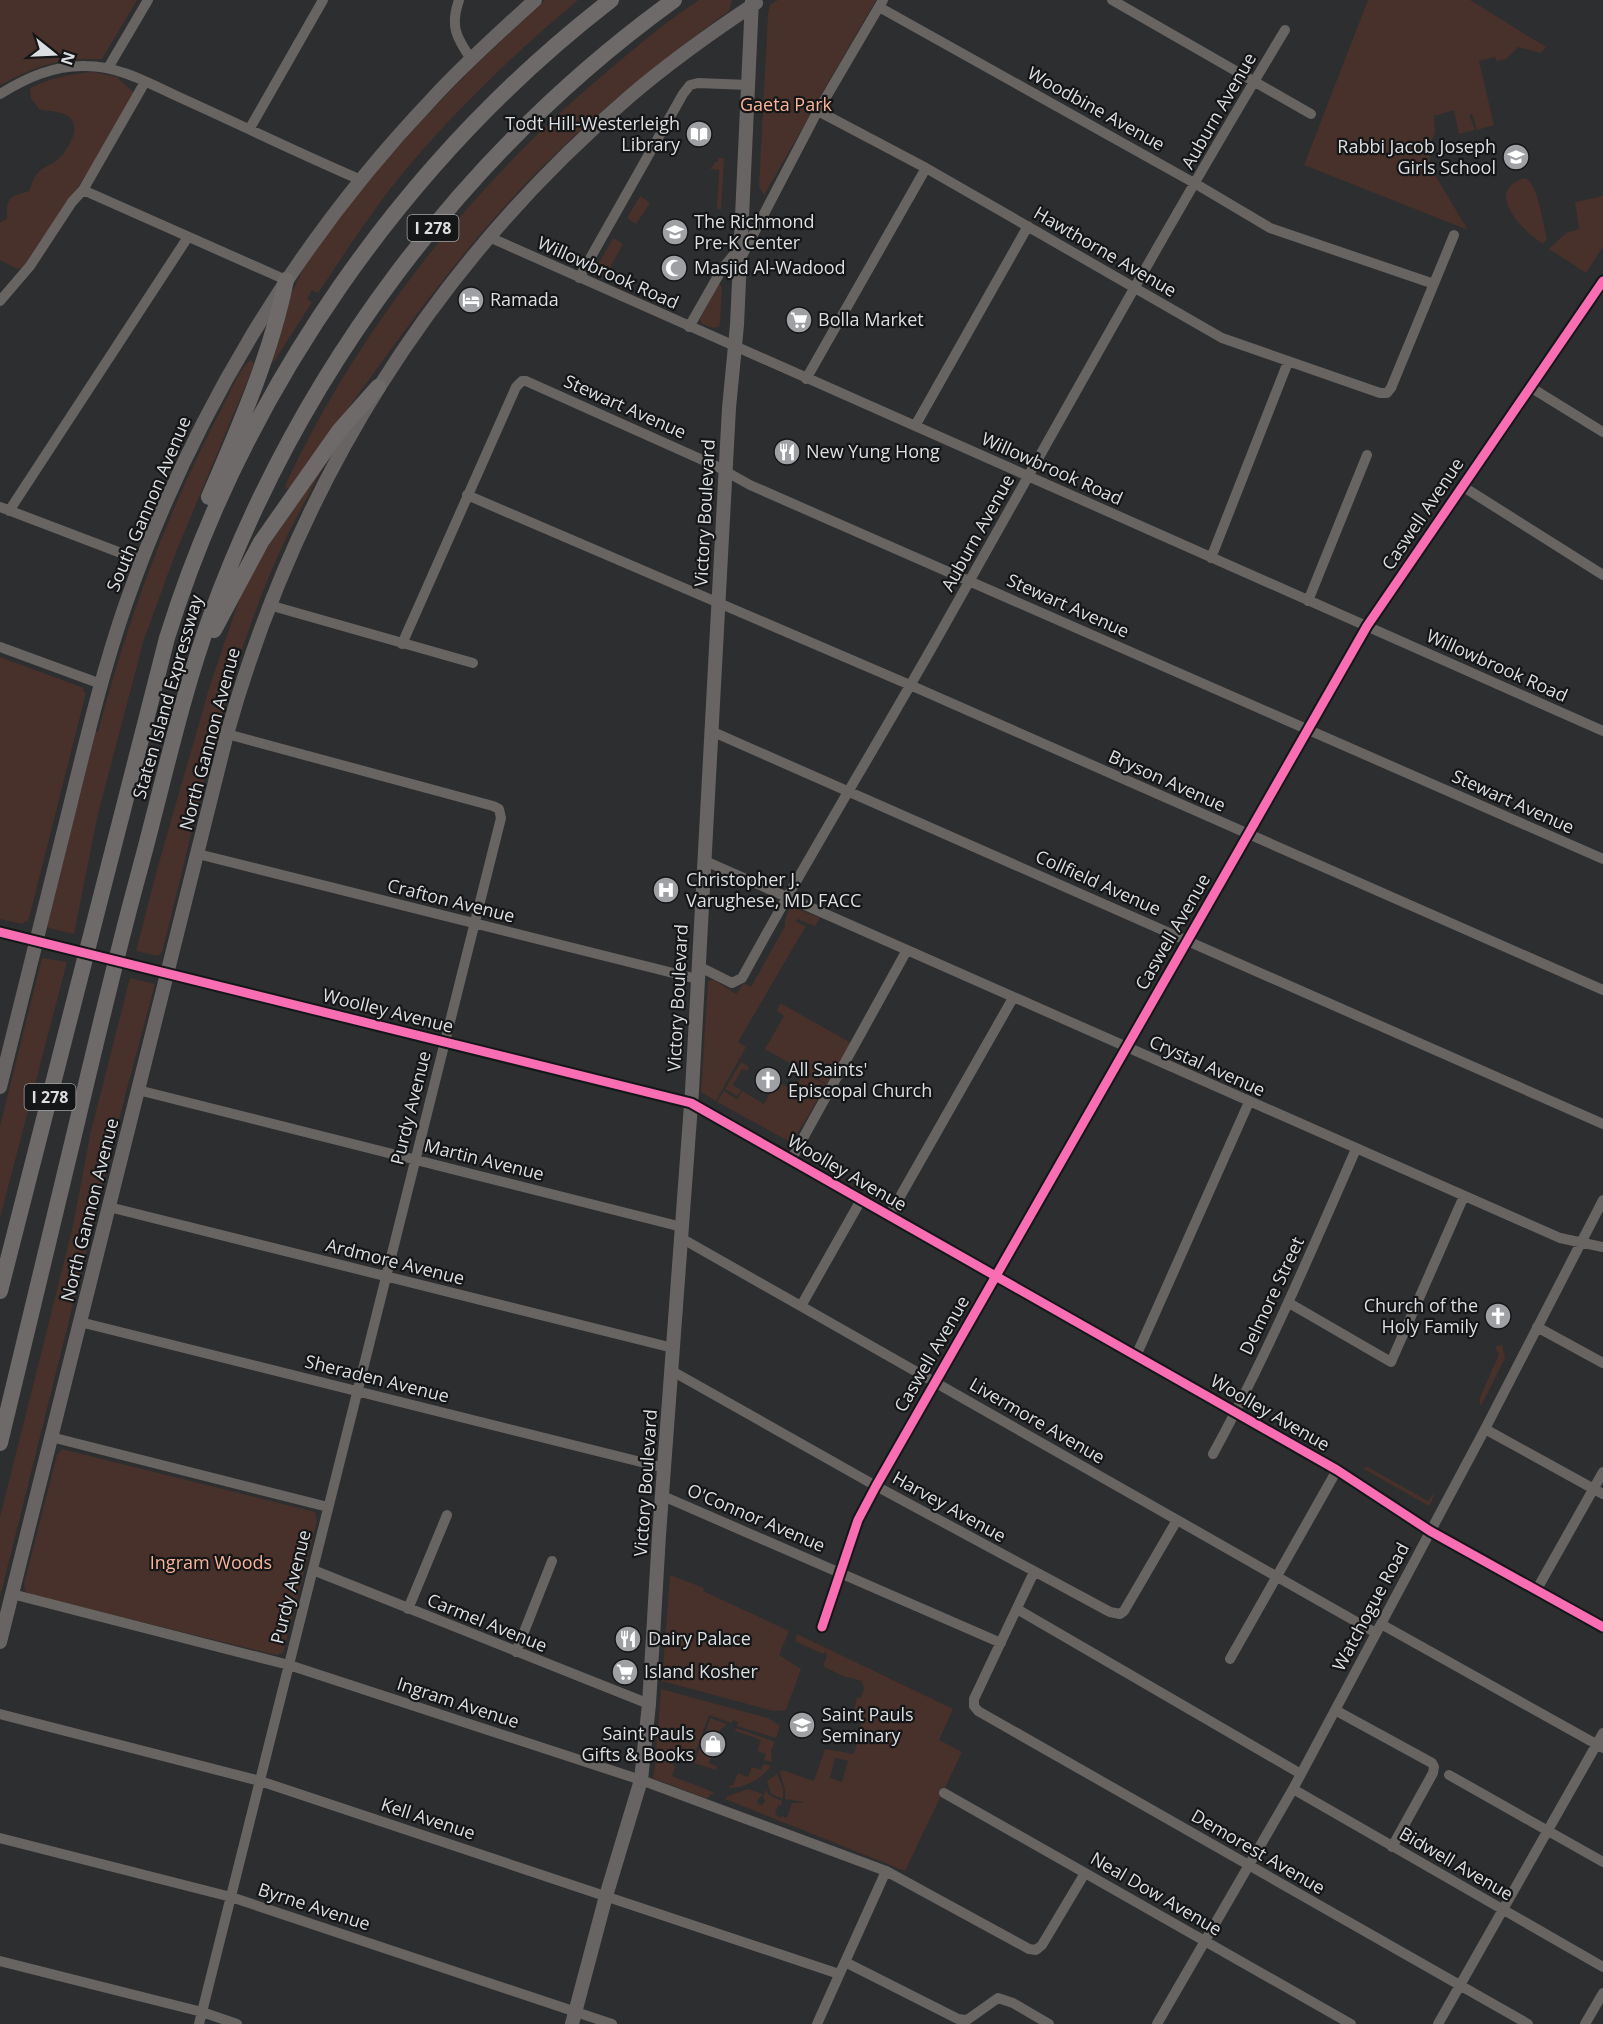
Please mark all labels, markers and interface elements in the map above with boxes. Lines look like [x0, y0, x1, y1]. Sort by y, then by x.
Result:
north arrow [24, 24, 84, 84]
street label: Auburn Avenue [1175, 48, 1261, 173]
text: N [56, 49, 81, 68]
street label: Woodbine Avenue [1024, 60, 1169, 156]
park label: Gaeta Park [740, 92, 833, 116]
place label: Todt Hill-Westerleigh Library [505, 111, 681, 156]
library icon: Todt Hill-Westerleigh Library [684, 119, 714, 149]
place label: Rabbi Jacob Joseph Girls School [1337, 134, 1496, 179]
school or university icon: Rabbi Jacob Joseph Girls School [1501, 142, 1531, 172]
street label: Hawthorne Avenue [1030, 200, 1181, 302]
place label: The Richmond Pre-K Center [694, 209, 815, 254]
road number: I 278 [408, 215, 458, 241]
school or university icon: The Richmond Pre-K Center [660, 217, 690, 247]
street label: Willowbrook Road [534, 230, 683, 314]
mosque icon: Masjid Al-Wadood [659, 253, 689, 283]
place label: Masjid Al-Wadood [694, 255, 846, 279]
hotel icon: Ramada [456, 285, 486, 315]
place label: Ramada [490, 287, 559, 311]
supermarket icon: Bolla Market [784, 305, 814, 335]
place label: Bolla Market [818, 307, 924, 331]
street label: Stewart Avenue [560, 368, 690, 444]
street label: South Gannon Avenue [100, 412, 196, 595]
street label: Willowbrook Road [978, 426, 1127, 510]
restaurant icon: New Yung Hong [772, 437, 802, 467]
street label: Victory Boulevard [688, 439, 720, 587]
place label: New Yung Hong [806, 439, 940, 463]
street label: Caswell Avenue [1376, 453, 1469, 574]
street label: Auburn Avenue [935, 470, 1019, 595]
street label: Stewart Avenue [1003, 567, 1133, 643]
street label: Staten Island Expressway [126, 591, 208, 802]
street label: Willowbrook Road [1423, 623, 1572, 707]
street label: North Gannon Avenue [173, 645, 245, 833]
street label: Bryson Avenue [1105, 744, 1230, 817]
street label: Stewart Avenue [1448, 763, 1578, 839]
street label: Collfield Avenue [1032, 844, 1165, 920]
place label: Christopher J. Varughese, MD FACC [686, 867, 861, 912]
street label: Caswell Avenue [1129, 869, 1215, 994]
street label: Crafton Avenue [385, 873, 517, 927]
hospital icon: Christopher J. Varughese, MD FACC [651, 875, 681, 905]
street label: Victory Boulevard [661, 924, 693, 1072]
street label: Woolley Avenue [320, 982, 456, 1038]
street label: Crystal Avenue [1146, 1029, 1269, 1101]
street label: Purdy Avenue [384, 1048, 436, 1167]
place label: All Saints' Episcopal Church [788, 1057, 932, 1102]
church icon: All Saints' Episcopal Church [753, 1065, 783, 1095]
road number: I 278 [25, 1084, 76, 1110]
street label: North Gannon Avenue [55, 1116, 123, 1304]
street label: Woolley Avenue [784, 1128, 911, 1216]
street label: Martin Avenue [422, 1133, 547, 1186]
street label: Ardmore Avenue [323, 1232, 467, 1290]
street label: Delmore Street [1233, 1233, 1309, 1358]
street label: Caswell Avenue [888, 1291, 974, 1416]
place label: Church of the Holy Family [1364, 1293, 1479, 1338]
church icon: Church of the Holy Family [1483, 1301, 1513, 1331]
street label: Sheraden Avenue [303, 1348, 452, 1408]
street label: Woolley Avenue [1207, 1368, 1334, 1456]
street label: Livermore Avenue [965, 1372, 1110, 1469]
street label: Victory Boulevard [628, 1408, 662, 1557]
street label: Harvey Avenue [889, 1465, 1010, 1547]
street label: O'Connor Avenue [684, 1477, 829, 1557]
street label: Purdy Avenue [264, 1527, 316, 1646]
street label: Watchogue Road [1326, 1538, 1414, 1675]
park label: Ingram Woods [150, 1550, 272, 1574]
street label: Carmel Avenue [424, 1587, 551, 1657]
restaurant icon: Dairy Palace [613, 1624, 643, 1654]
place label: Dairy Palace [648, 1626, 751, 1650]
supermarket icon: Island Kosher [610, 1657, 640, 1687]
place label: Island Kosher [644, 1659, 758, 1683]
street label: Ingram Avenue [394, 1671, 523, 1733]
place label: Saint Pauls Seminary [822, 1702, 914, 1747]
school or university icon: Saint Pauls Seminary [787, 1710, 817, 1740]
place label: Saint Pauls Gifts & Books [582, 1721, 694, 1766]
shop icon: Saint Pauls Gifts & Books [698, 1729, 728, 1759]
street label: Kell Avenue [378, 1792, 478, 1845]
street label: Demorest Avenue [1187, 1803, 1330, 1899]
street label: Bidwell Avenue [1395, 1821, 1518, 1905]
street label: Neal Dow Avenue [1086, 1846, 1227, 1941]
street label: Byrne Avenue [255, 1877, 373, 1935]

